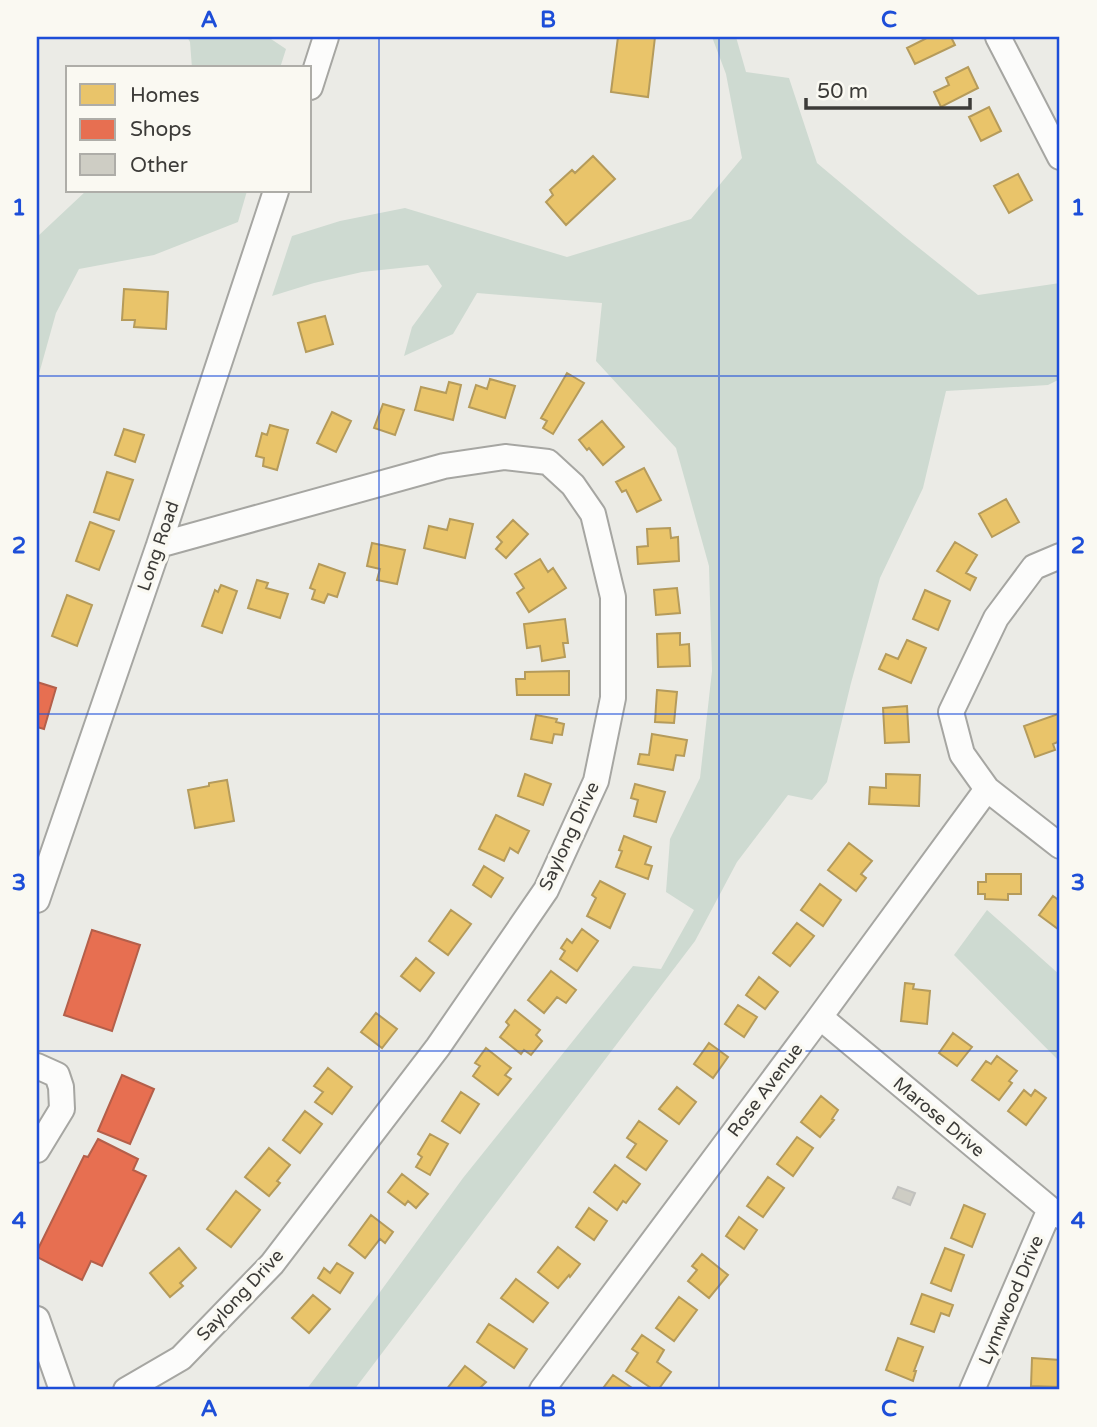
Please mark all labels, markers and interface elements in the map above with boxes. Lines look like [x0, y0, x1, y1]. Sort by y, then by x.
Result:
text: A [200, 6, 218, 34]
text: B [540, 6, 556, 34]
text: C [881, 6, 897, 34]
legend [66, 66, 312, 192]
scale bar [806, 66, 971, 110]
text: 50 m [817, 79, 868, 104]
text: Homes [130, 83, 200, 108]
text: Shops [130, 117, 192, 142]
text: Other [130, 153, 188, 178]
text: 1 [12, 194, 26, 222]
text: 1 [1071, 194, 1085, 222]
street label: Long Road [132, 498, 184, 594]
text: 2 [12, 532, 26, 560]
text: 2 [1071, 532, 1085, 560]
street label: Saylong Drive [534, 778, 604, 894]
text: 3 [12, 869, 26, 897]
text: 3 [1071, 869, 1085, 897]
street label: Rose Avenue [723, 1039, 807, 1141]
street label: Marose Drive [889, 1072, 989, 1162]
text: 4 [12, 1207, 27, 1235]
text: 4 [1071, 1207, 1086, 1235]
street label: Lynnwood Drive [974, 1232, 1048, 1368]
street label: Saylong Drive [192, 1245, 288, 1345]
text: A [200, 1395, 218, 1423]
text: B [540, 1395, 556, 1423]
text: C [881, 1395, 897, 1423]

